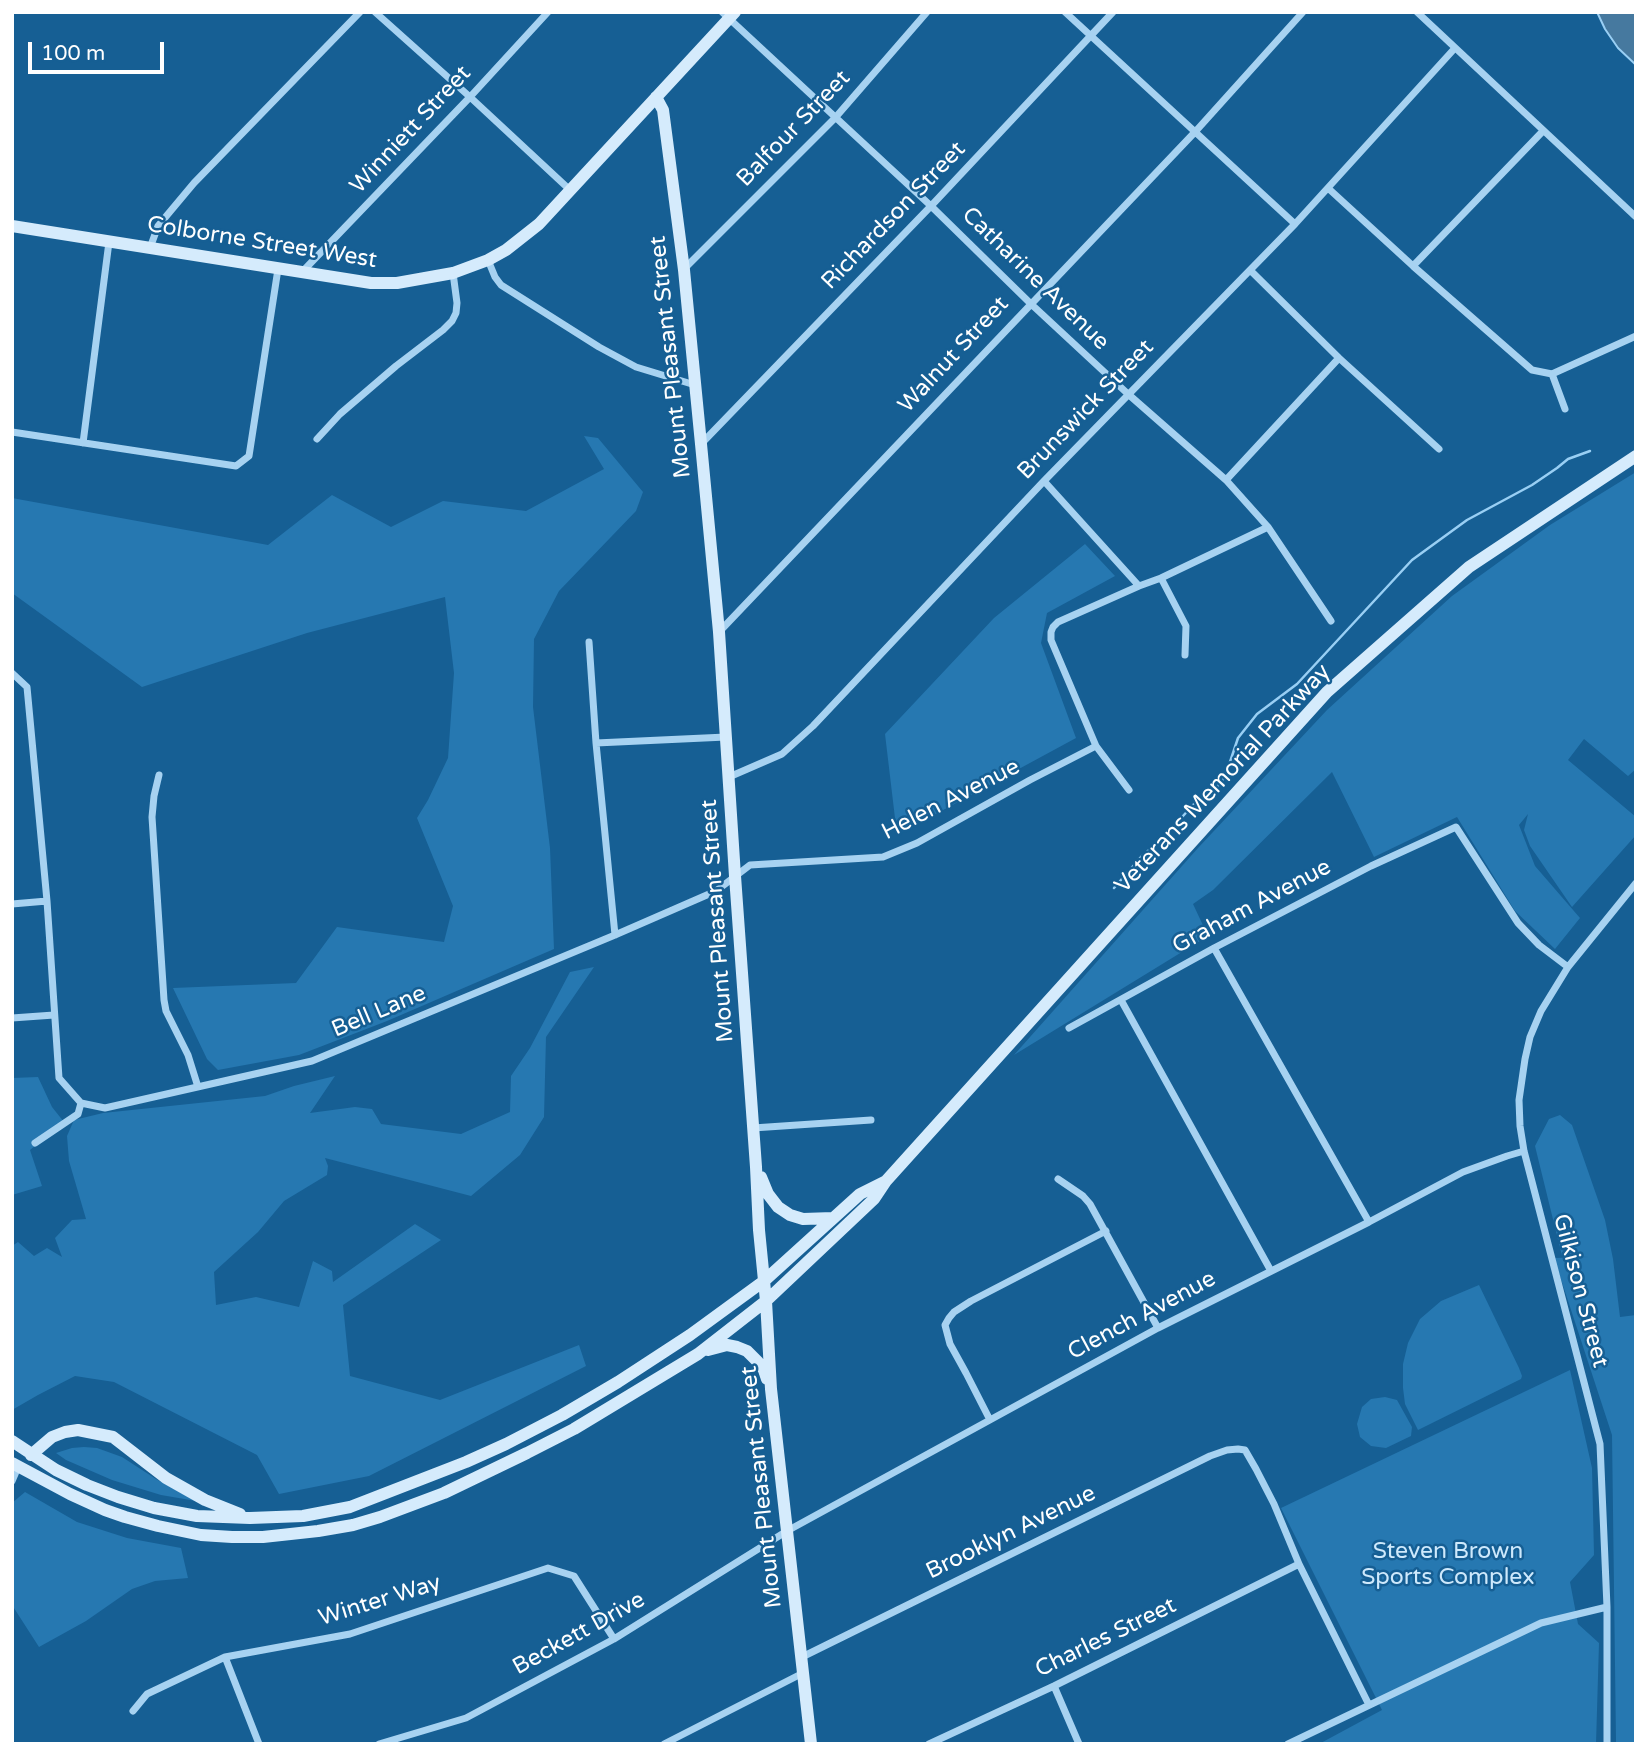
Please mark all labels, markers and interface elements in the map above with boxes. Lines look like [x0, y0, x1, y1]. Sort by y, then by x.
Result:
scale bar [32, 28, 168, 72]
text: 100 m [41, 41, 105, 66]
street label: Winniett Street [345, 60, 477, 200]
street label: Balfour Street [732, 65, 856, 193]
street label: Richardson Street [816, 136, 972, 296]
street label: Catharine Avenue [956, 202, 1114, 356]
street label: Colborne Street West [145, 211, 379, 275]
street label: Mount Pleasant Street [645, 234, 697, 480]
street label: Walnut Street [893, 291, 1015, 419]
street label: Brunswick Street [1012, 334, 1160, 486]
street label: Veterans Memorial Parkway [1109, 659, 1337, 899]
street label: Helen Avenue [877, 753, 1025, 847]
street label: Mount Pleasant Street [696, 799, 740, 1043]
street label: Graham Avenue [1168, 854, 1336, 960]
street label: Bell Lane [328, 980, 430, 1044]
street label: Gilkison Street [1546, 1211, 1614, 1371]
street label: Clench Avenue [1063, 1265, 1221, 1367]
street label: Mount Pleasant Street [736, 1364, 788, 1610]
street label: Brooklyn Avenue [922, 1480, 1100, 1586]
park label: Steven Brown Sports Complex [1361, 1538, 1535, 1592]
street label: Winter Way [316, 1569, 444, 1633]
street label: Beckett Drive [508, 1586, 650, 1682]
street label: Charles Street [1031, 1592, 1181, 1684]

